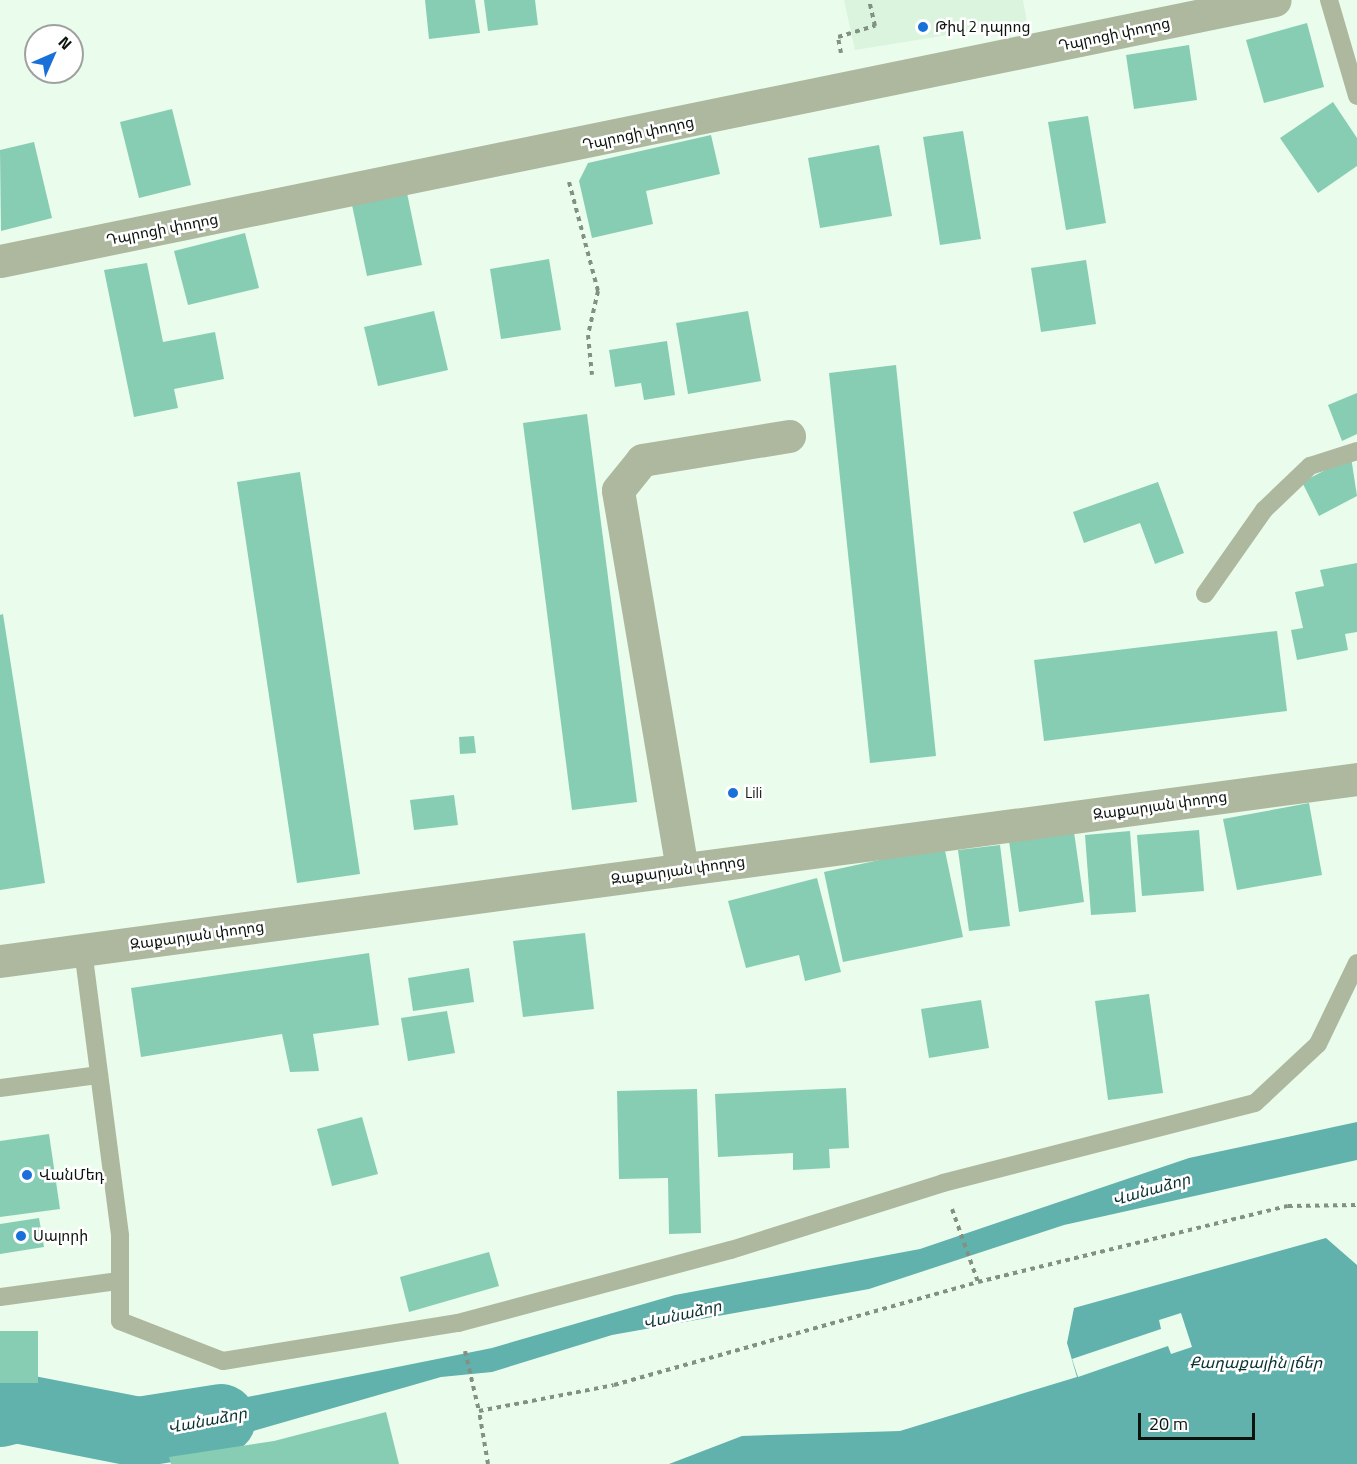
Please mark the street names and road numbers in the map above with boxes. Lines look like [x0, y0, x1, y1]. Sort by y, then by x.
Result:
street label: Դպրոցի փողոց [1056, 13, 1172, 55]
street label: Դպրոցի փողոց [580, 112, 696, 154]
street label: Դպրոցի փողոց [104, 209, 220, 249]
street label: Զաքարյան փողոց [1092, 787, 1228, 823]
street label: Զաքարյան փողոց [610, 852, 746, 888]
street label: Զաքարյան փողոց [129, 917, 265, 953]

